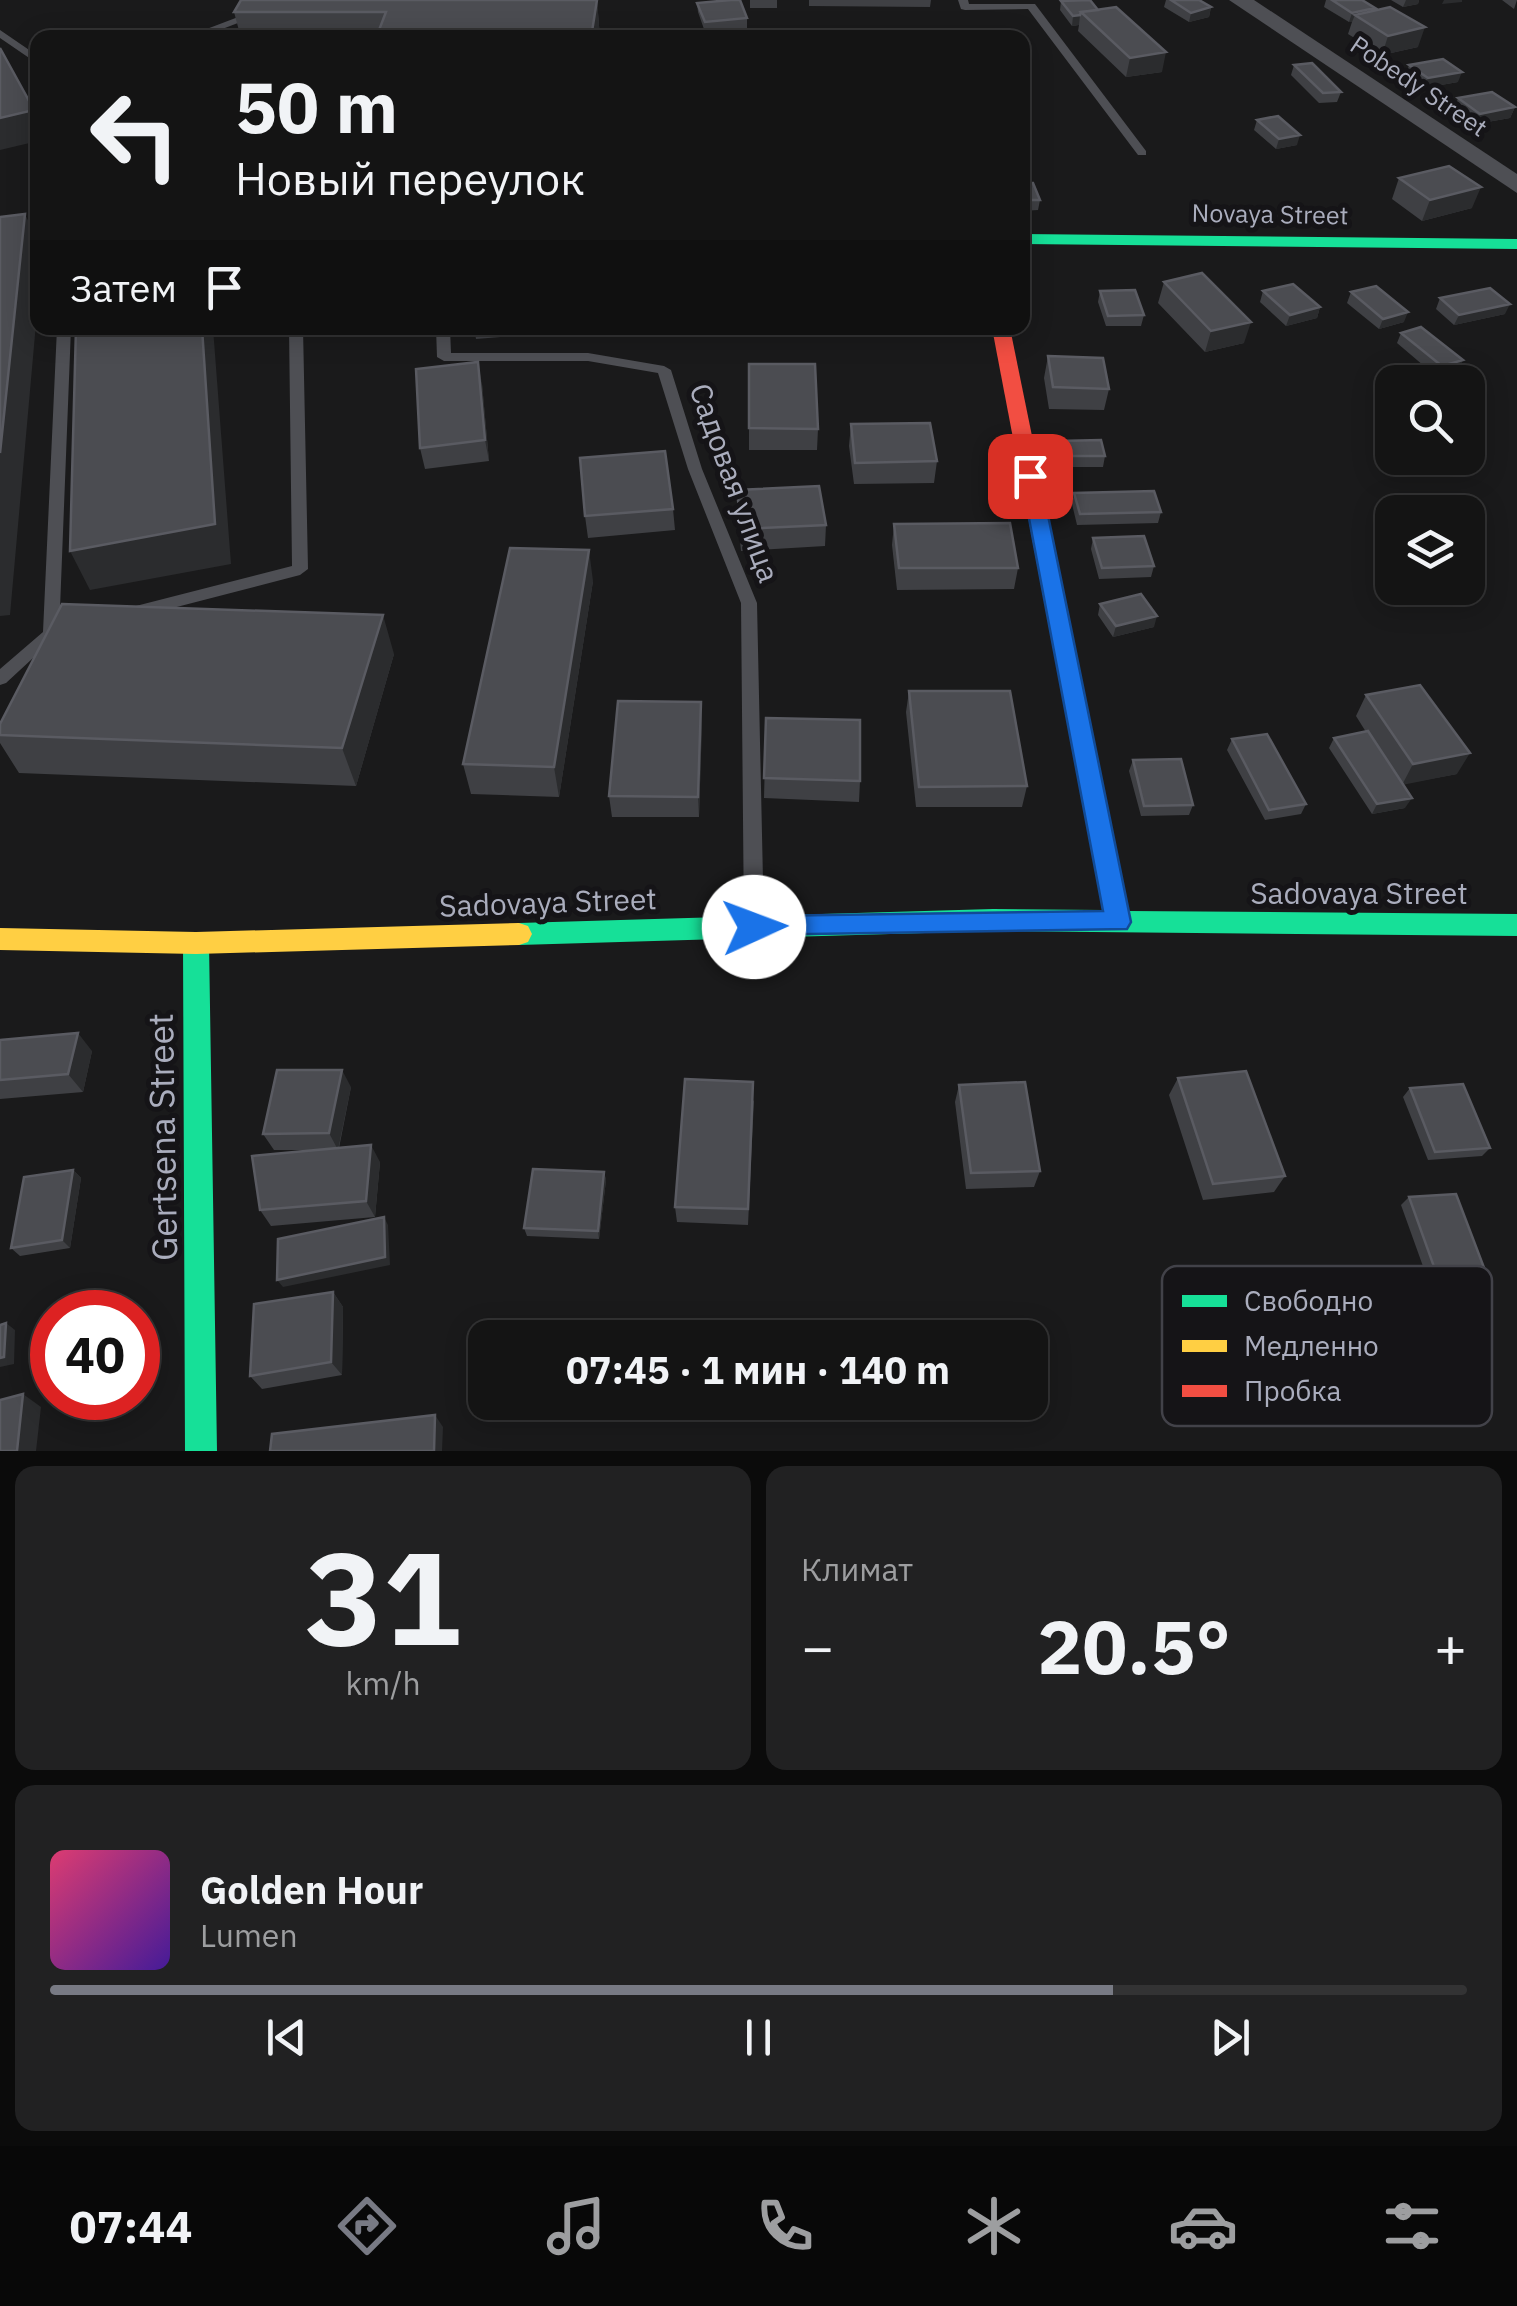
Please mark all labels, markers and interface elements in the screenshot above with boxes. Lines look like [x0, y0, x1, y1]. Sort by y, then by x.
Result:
street label: Pobedy Street [1344, 28, 1494, 144]
text: 50 m [235, 61, 398, 152]
icon: left [70, 70, 200, 200]
text: Новый переулок [235, 149, 585, 207]
street label: Novaya Street [1191, 196, 1349, 231]
icon: arrive [197, 260, 252, 315]
text: Затем [70, 263, 177, 312]
map controls [1375, 365, 1485, 605]
button: search [1375, 365, 1485, 475]
street label: Садовая улица [681, 378, 789, 587]
pin [988, 434, 1073, 519]
icon: arrive [1003, 449, 1058, 504]
button: layers [1375, 495, 1485, 605]
street label: Sadovaya Street [1250, 873, 1468, 912]
position arrow [702, 875, 806, 979]
street label: Sadovaya Street [438, 878, 657, 925]
street label: Gertsena Street [137, 1013, 187, 1261]
legend [1162, 1266, 1492, 1426]
text: Свободно [1244, 1282, 1373, 1319]
speed limit sign: 40 [30, 1290, 160, 1420]
text: Медленно [1244, 1327, 1379, 1364]
text: 07:45 · 1 мин · 140 m [566, 1345, 950, 1394]
text: Пробка [1244, 1372, 1341, 1409]
text: 31 [305, 1512, 461, 1681]
text: Климат [801, 1548, 913, 1590]
text: 20.5° [1037, 1597, 1231, 1695]
text: − [801, 1611, 834, 1682]
text: + [1434, 1611, 1467, 1682]
text: km/h [345, 1662, 421, 1704]
text: Golden Hour [200, 1865, 423, 1914]
text: Lumen [200, 1914, 298, 1956]
icon: previous [259, 2010, 314, 2065]
icon: pause [731, 2010, 786, 2065]
icon: next [1203, 2010, 1258, 2065]
icon: directions [332, 2191, 402, 2261]
icon: music [541, 2191, 611, 2261]
icon: phone [750, 2191, 820, 2261]
icon: climate [959, 2191, 1029, 2261]
icon: car [1168, 2191, 1238, 2261]
icon: filters [1377, 2191, 1447, 2261]
text: 07:44 [70, 2197, 192, 2255]

